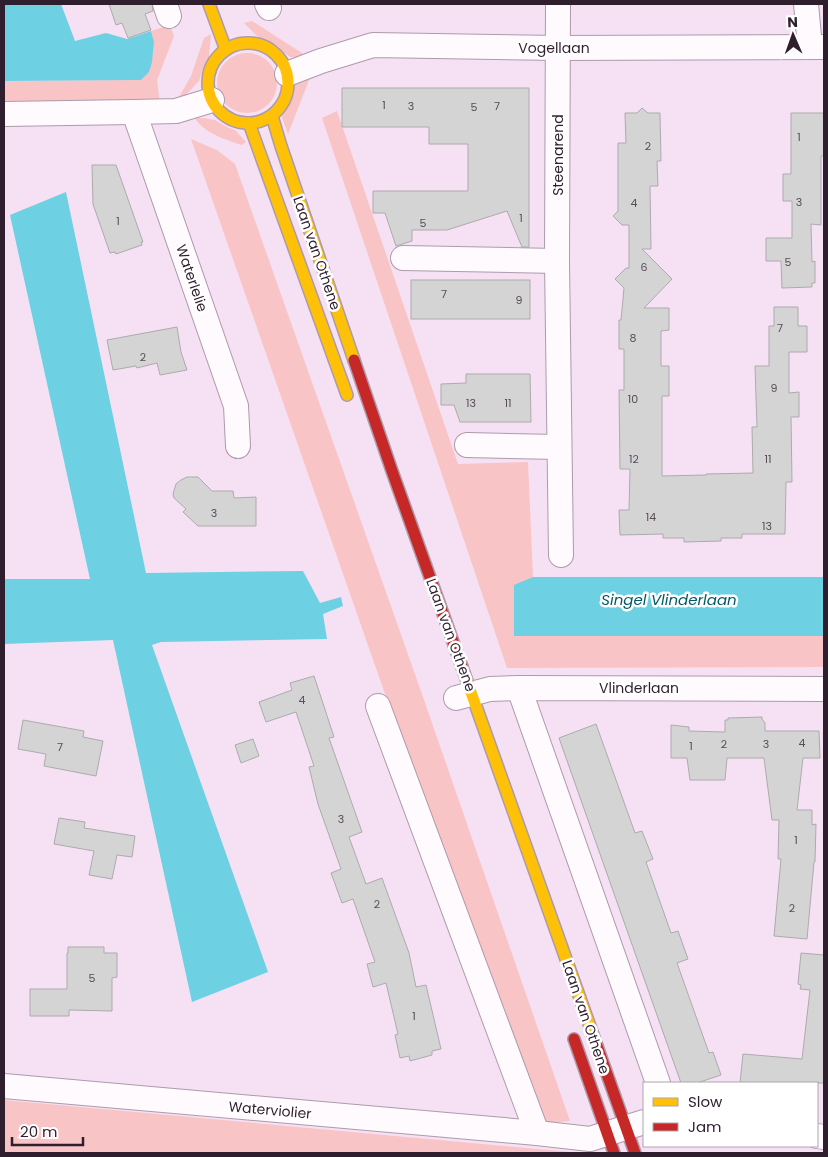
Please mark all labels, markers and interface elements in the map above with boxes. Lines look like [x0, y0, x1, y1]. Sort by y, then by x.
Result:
north arrow [768, 10, 818, 60]
text: N [787, 12, 798, 32]
street label: Vogellaan [518, 38, 590, 58]
house number: 1 [382, 97, 386, 113]
house number: 3 [408, 98, 414, 114]
house number: 7 [494, 98, 500, 114]
house number: 5 [471, 99, 478, 115]
street label: Steenarend [548, 114, 568, 196]
house number: 1 [797, 129, 801, 145]
house number: 2 [645, 138, 651, 154]
street label: Laan van Othene [288, 193, 346, 313]
house number: 3 [796, 194, 802, 210]
house number: 4 [631, 195, 638, 211]
house number: 1 [519, 210, 523, 226]
house number: 1 [116, 213, 120, 229]
house number: 5 [420, 215, 427, 231]
street label: Waterlelie [171, 242, 213, 315]
house number: 5 [785, 254, 792, 270]
house number: 6 [641, 259, 648, 275]
house number: 7 [441, 286, 447, 302]
house number: 9 [516, 292, 523, 308]
house number: 7 [777, 320, 783, 336]
house number: 8 [630, 330, 637, 346]
house number: 2 [140, 349, 146, 365]
house number: 9 [771, 380, 778, 396]
house number: 10 [628, 391, 638, 407]
house number: 13 [466, 395, 476, 411]
house number: 11 [504, 395, 512, 411]
house number: 12 [629, 451, 639, 467]
house number: 11 [764, 451, 772, 467]
house number: 3 [211, 505, 217, 521]
house number: 14 [646, 509, 656, 525]
house number: 13 [762, 518, 772, 534]
street label: Laan van Othene [421, 576, 481, 695]
water label: Singel Vlinderlaan [601, 589, 737, 610]
street label: Vlinderlaan [599, 678, 679, 698]
house number: 4 [299, 692, 306, 708]
house number: 4 [799, 735, 806, 751]
house number: 2 [721, 736, 727, 752]
house number: 3 [763, 736, 769, 752]
house number: 1 [689, 738, 693, 754]
house number: 7 [57, 739, 63, 755]
house number: 3 [338, 811, 344, 827]
house number: 1 [794, 832, 798, 848]
house number: 2 [374, 896, 380, 912]
house number: 2 [789, 900, 795, 916]
street label: Laan van Othene [557, 957, 615, 1077]
house number: 5 [89, 970, 96, 986]
house number: 1 [412, 1008, 416, 1024]
legend [643, 1082, 818, 1147]
text: Slow [688, 1091, 723, 1112]
street label: Waterviolier [228, 1096, 312, 1124]
scale bar [12, 1114, 84, 1146]
text: Jam [688, 1116, 722, 1137]
text: 20 m [20, 1121, 58, 1142]

